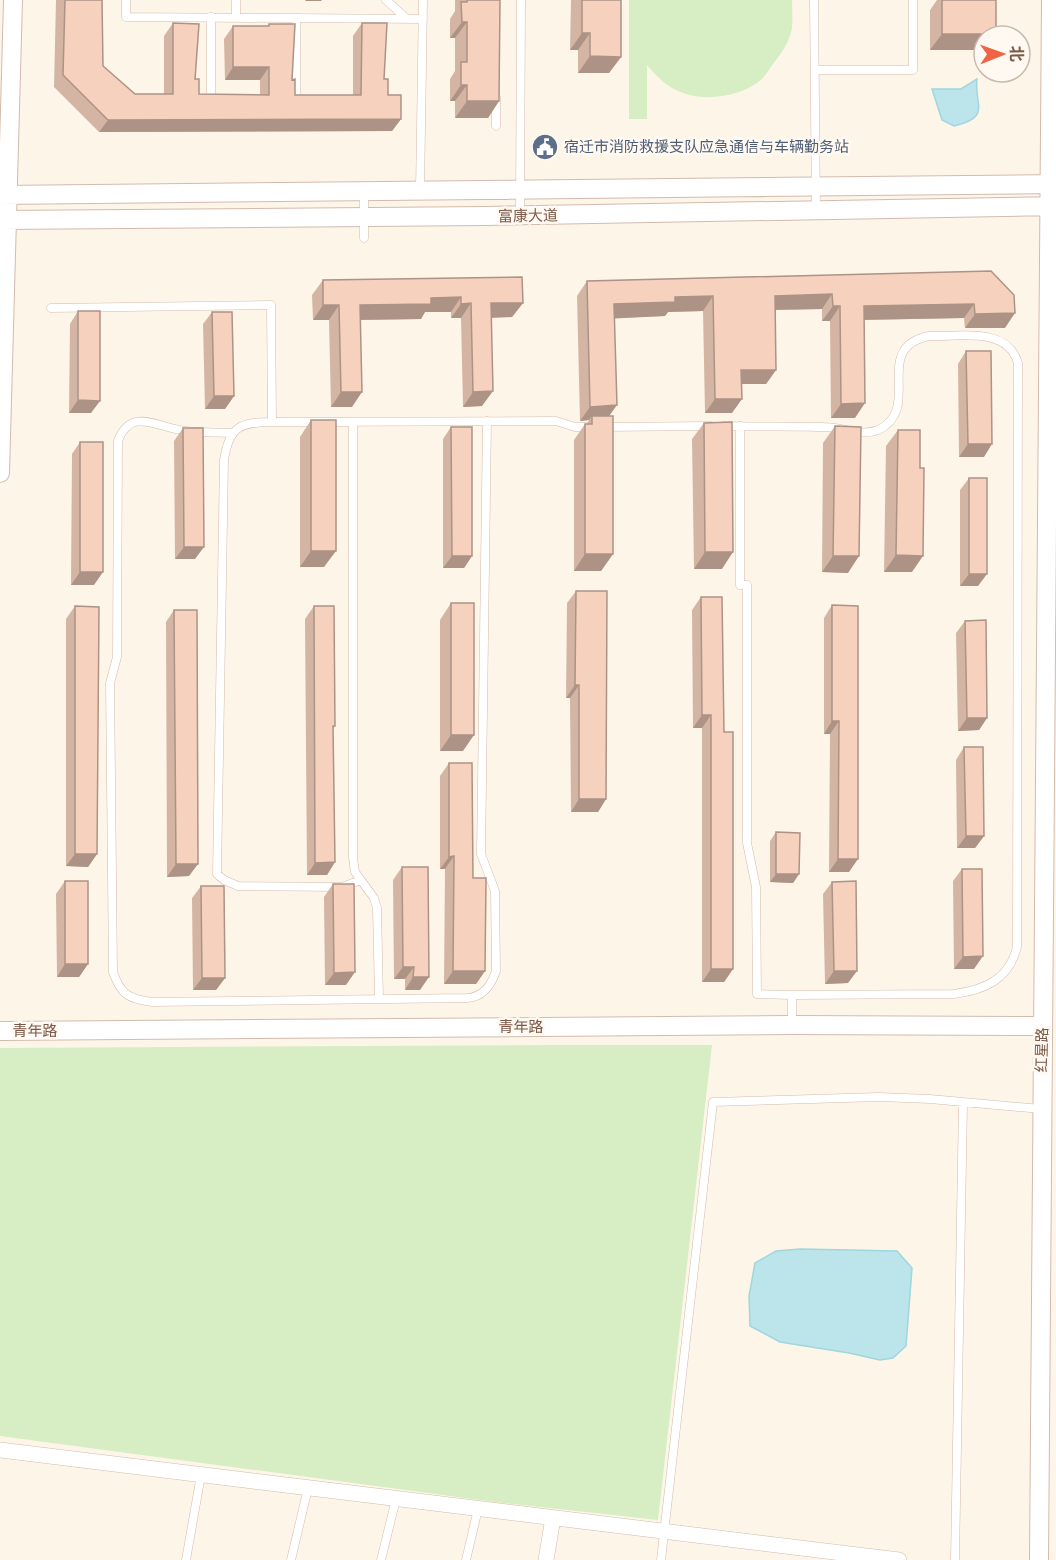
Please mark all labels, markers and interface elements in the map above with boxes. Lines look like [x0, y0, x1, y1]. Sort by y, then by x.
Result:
north arrow [972, 24, 1032, 84]
text: 北 [1007, 46, 1027, 62]
public building icon: 宿迁市消防救援支队应急通信与车辆勤务站 [530, 132, 560, 162]
place label: 宿迁市消防救援支队应急通信与车辆勤务站 [564, 137, 849, 156]
street label: 富康大道 [498, 205, 558, 226]
street label: 青年路 [498, 1017, 544, 1036]
street label: 青年路 [12, 1021, 58, 1040]
street label: 红星路 [1032, 1027, 1051, 1073]

